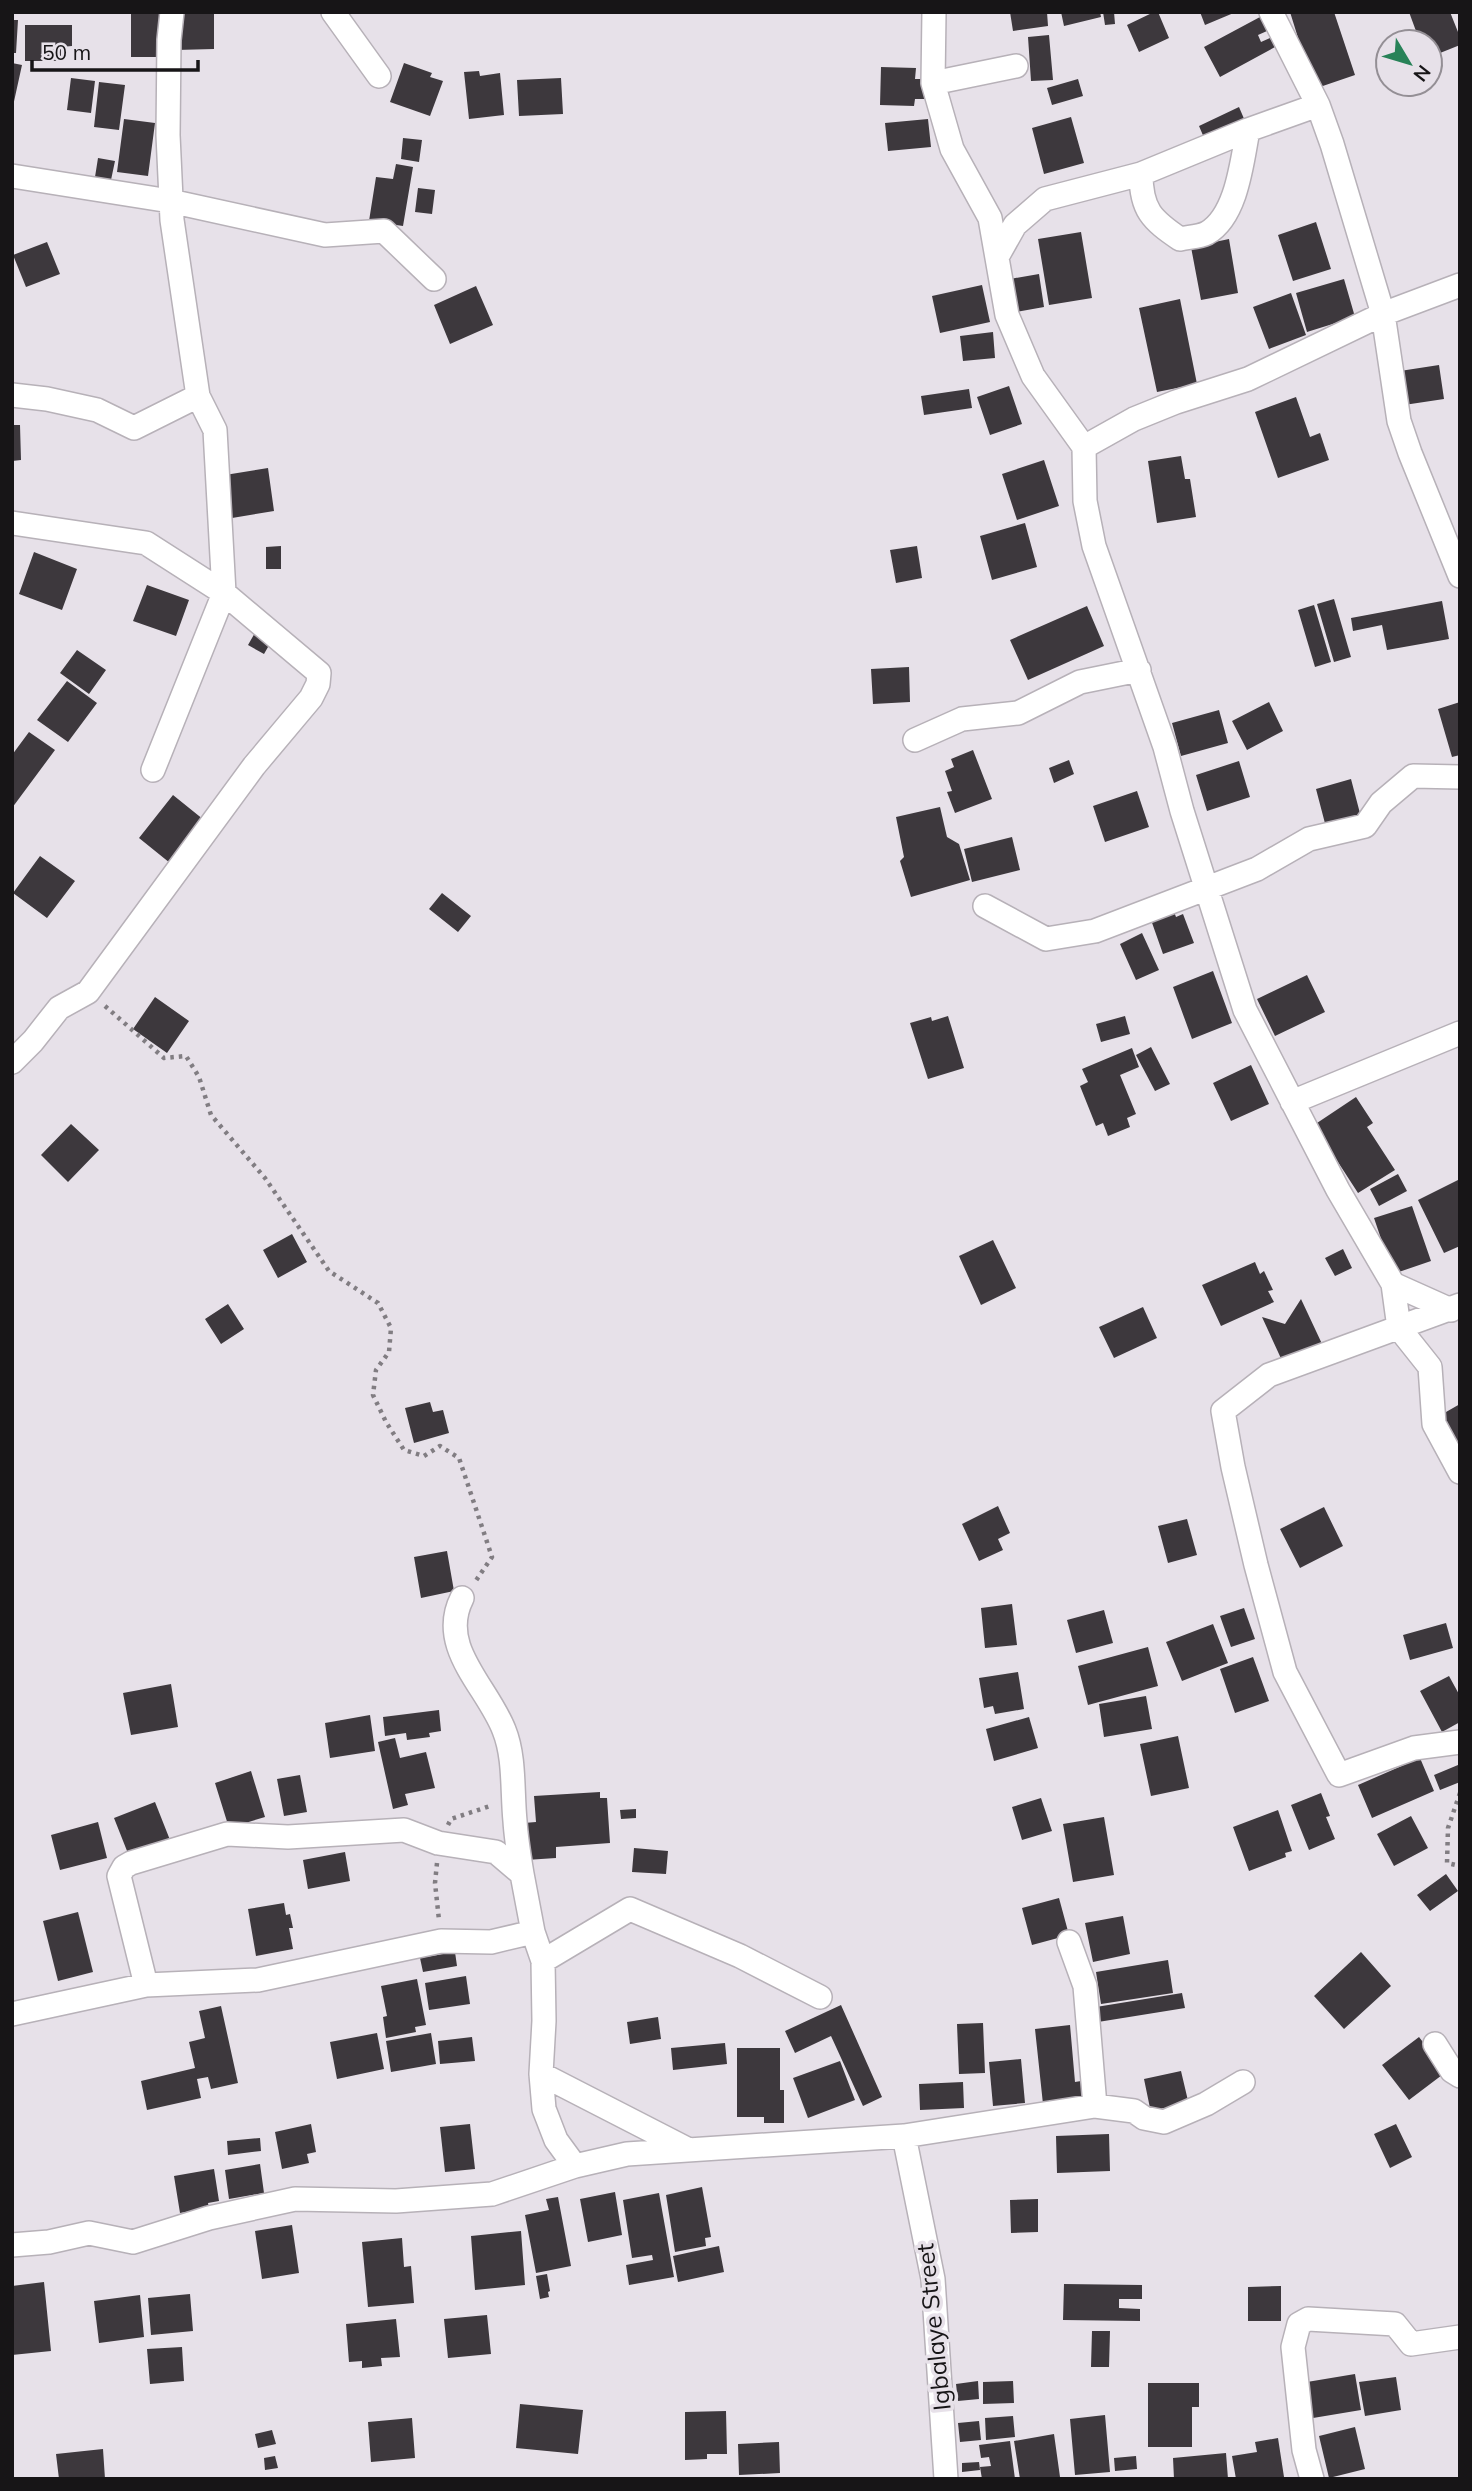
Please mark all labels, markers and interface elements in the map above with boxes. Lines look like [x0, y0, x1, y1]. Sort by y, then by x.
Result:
scale bar [32, 28, 198, 72]
north arrow [1374, 28, 1444, 98]
text: 50 m [42, 39, 91, 65]
text: N [1409, 60, 1436, 87]
street label: Igbalaye Street [909, 2242, 957, 2412]

